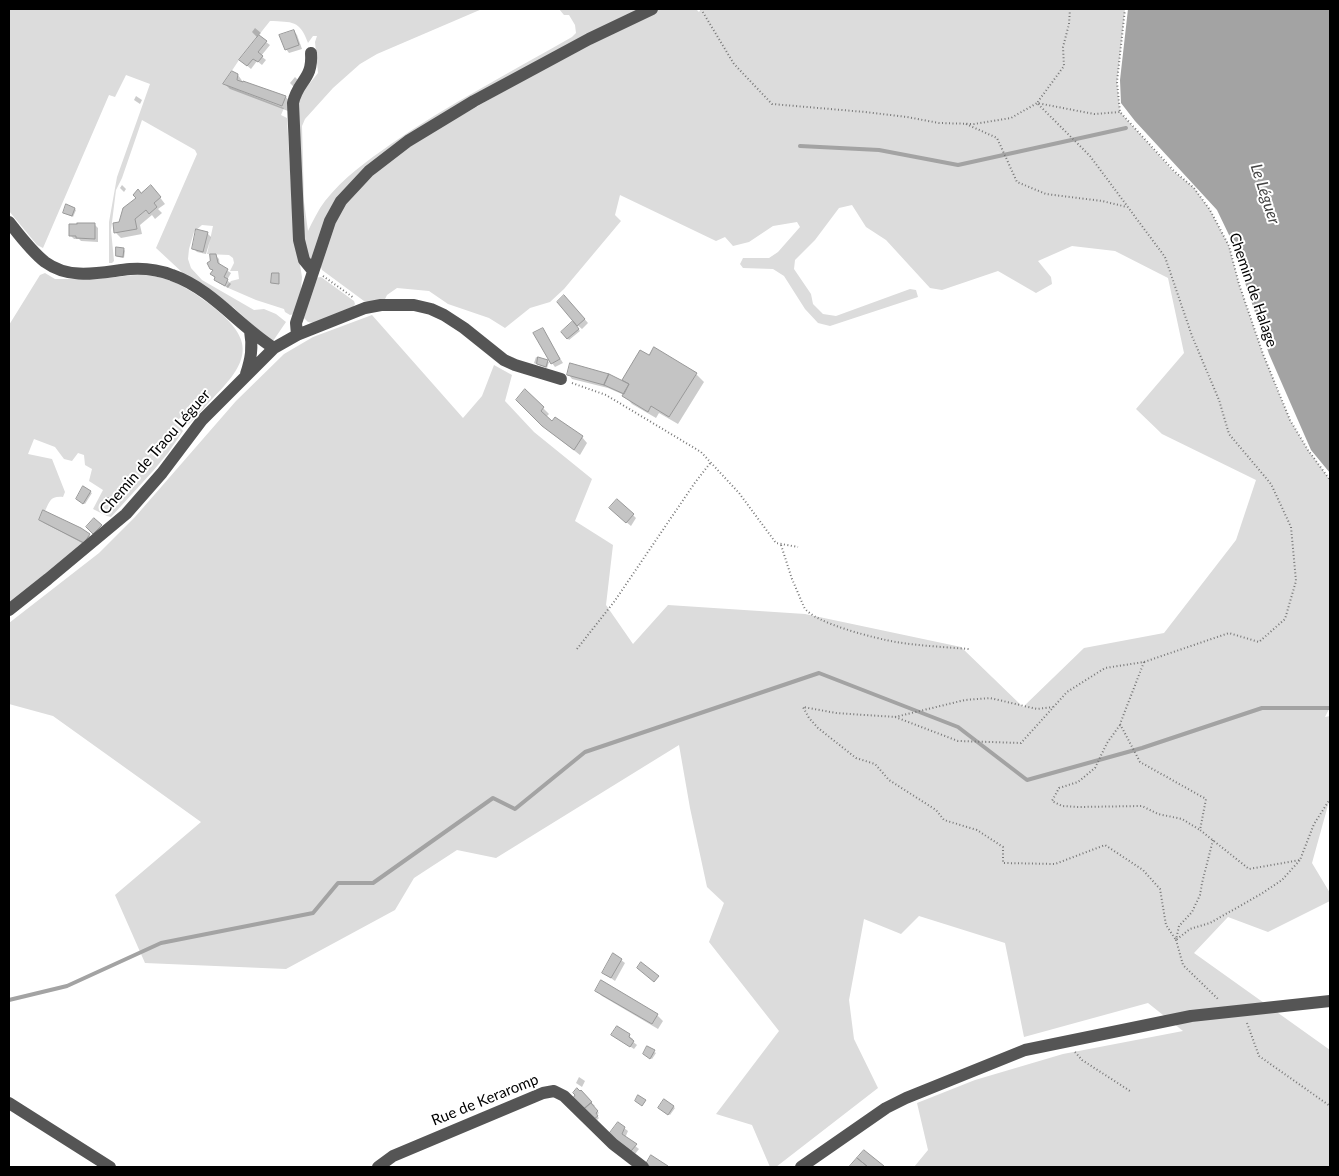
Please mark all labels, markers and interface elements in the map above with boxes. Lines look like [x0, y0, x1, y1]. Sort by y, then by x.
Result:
water label: Le Léguer [1246, 161, 1284, 227]
street label: Chemin de Halage [1225, 230, 1281, 350]
street label: Chemin de Traou Léguer [96, 386, 214, 518]
street label: Rue de Keraromp [429, 1070, 541, 1130]

